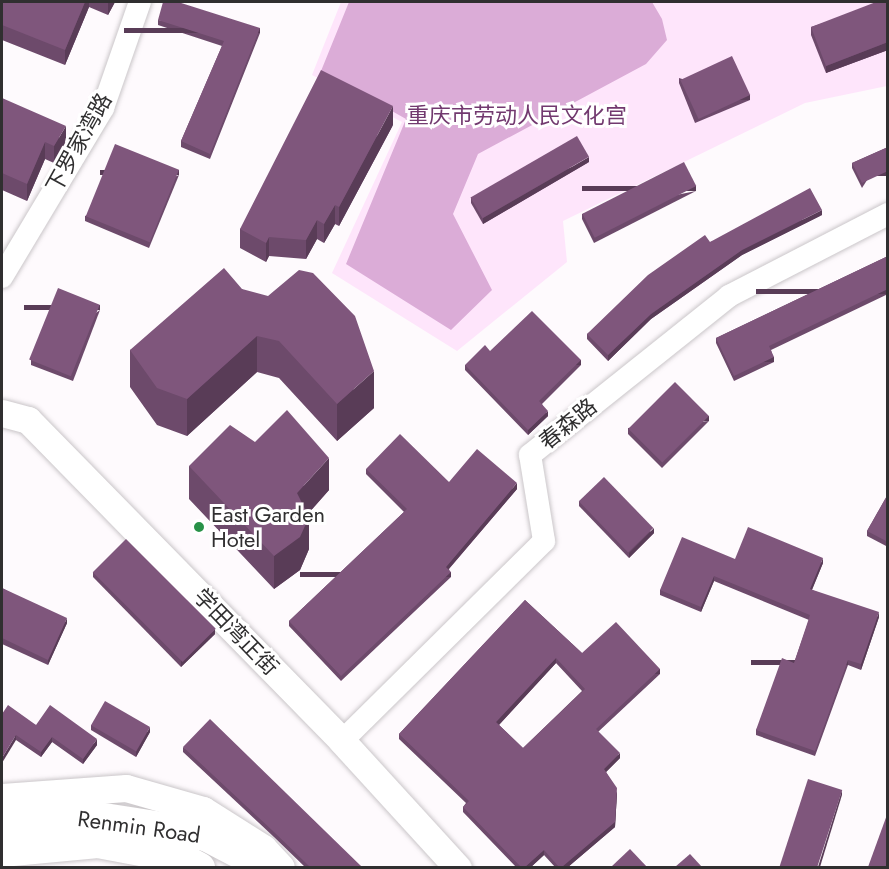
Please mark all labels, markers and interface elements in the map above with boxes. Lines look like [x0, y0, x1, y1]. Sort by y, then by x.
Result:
street label: 下罗家湾路 [41, 88, 117, 198]
park label: 重庆市劳动人民文化宫 [407, 103, 627, 129]
street label: 春森路 [534, 393, 602, 455]
place label: East Garden Hotel [211, 501, 325, 552]
marker: East Garden Hotel [192, 520, 206, 534]
street label: 学田湾正街 [188, 583, 284, 681]
street label: Renmin Road [76, 805, 202, 849]

